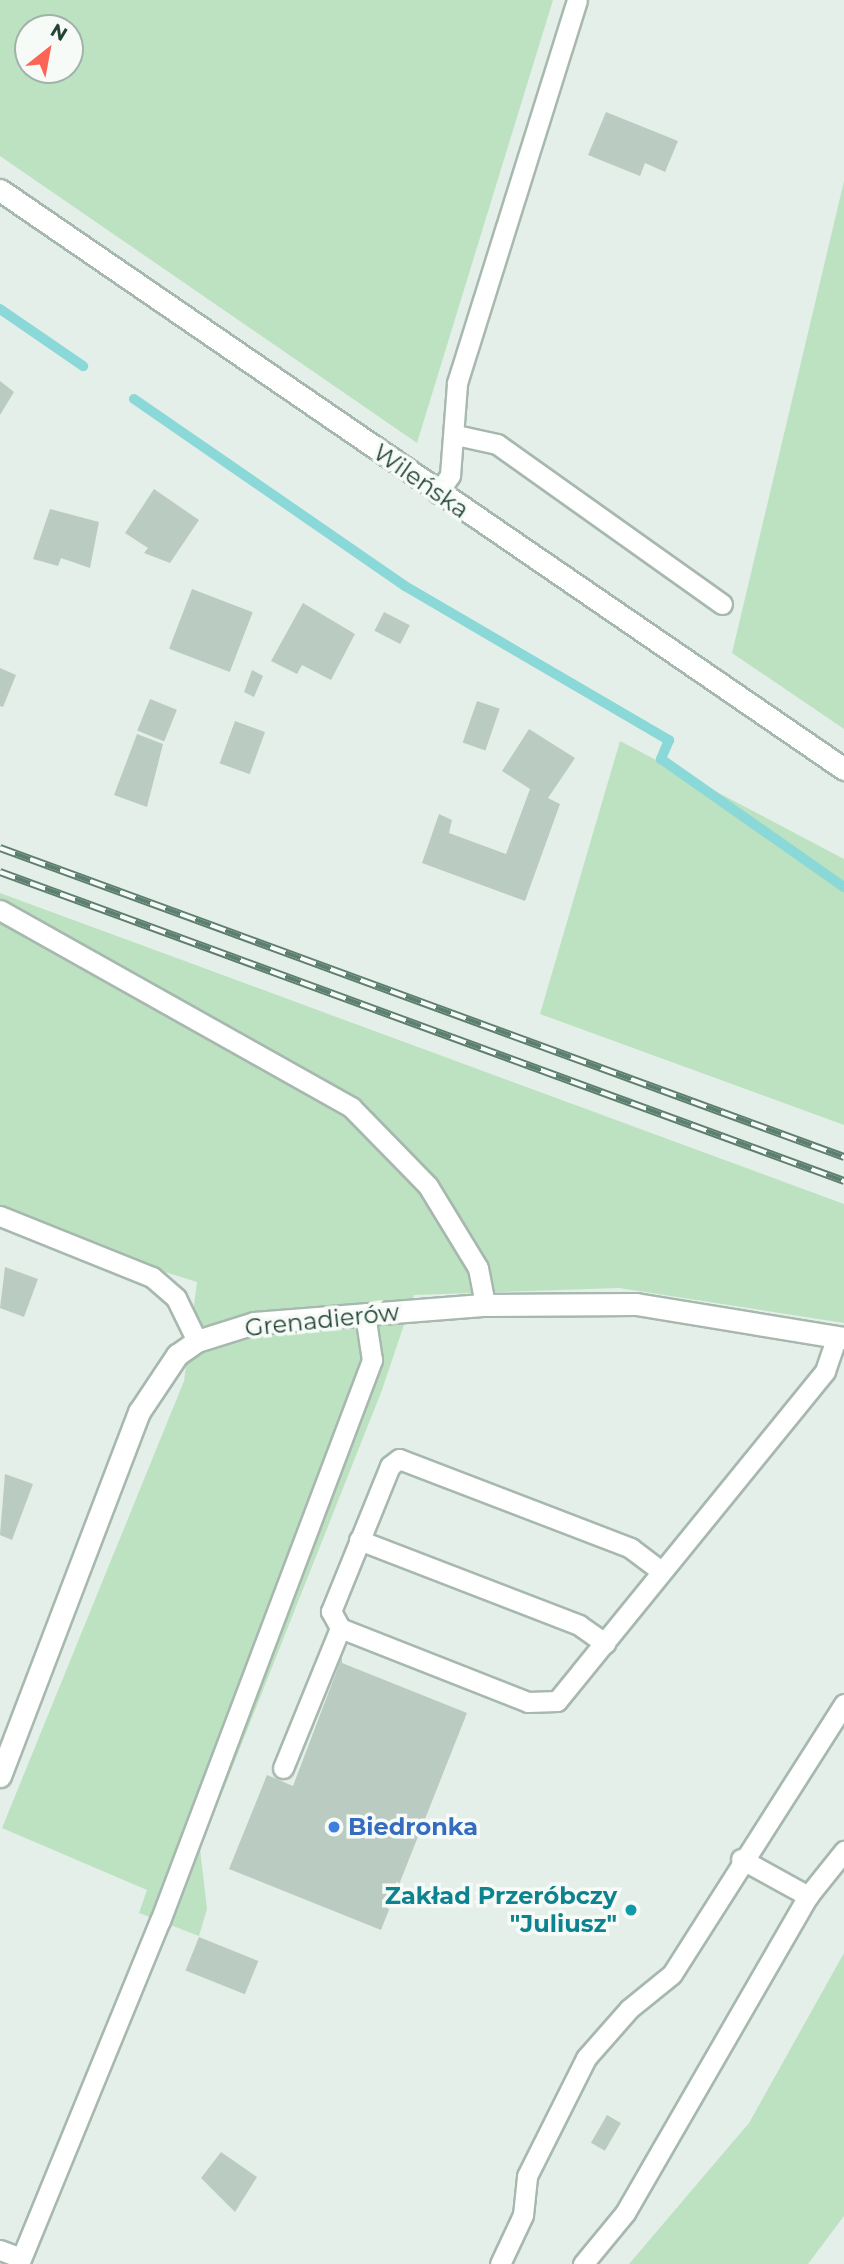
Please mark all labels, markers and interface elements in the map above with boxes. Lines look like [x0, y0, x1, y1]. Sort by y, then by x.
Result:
north arrow [14, 14, 84, 84]
text: N [47, 18, 72, 46]
street label: Wileńska [368, 438, 474, 524]
street label: Grenadierów [243, 1298, 401, 1342]
place label: Biedronka [348, 1813, 478, 1841]
marker: Biedronka [326, 1819, 342, 1835]
place label: Zakład Przeróbczy "Juliusz" [385, 1882, 617, 1938]
marker: Zakład Przeróbczy "Juliusz" [623, 1902, 639, 1918]

